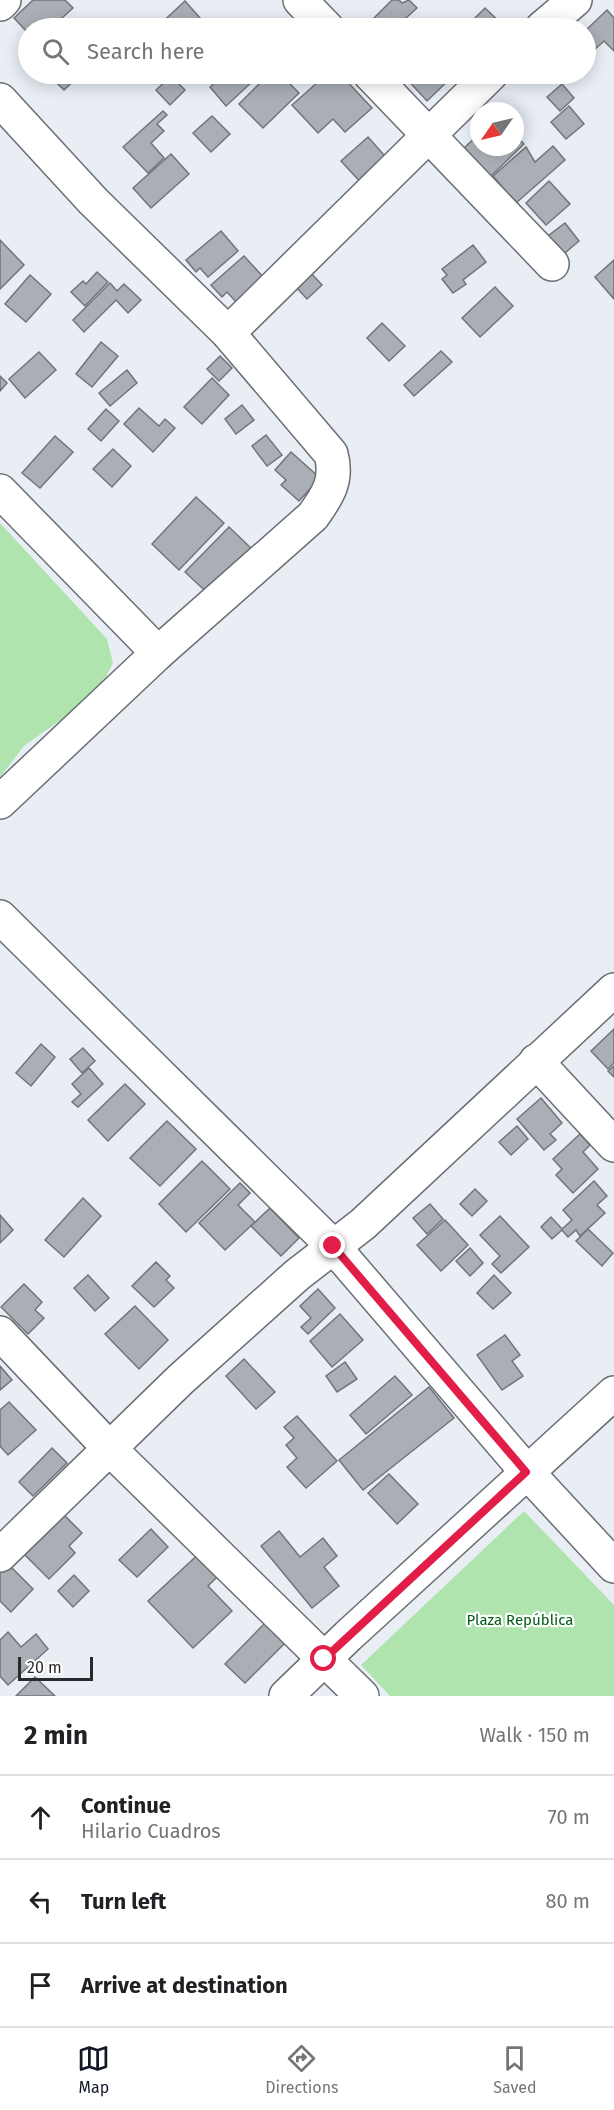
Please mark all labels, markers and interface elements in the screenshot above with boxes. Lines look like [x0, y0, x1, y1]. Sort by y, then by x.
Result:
search box [18, 18, 596, 84]
icon: search [39, 35, 72, 68]
text: Search here [87, 38, 205, 65]
north arrow [470, 102, 524, 156]
route end [319, 1232, 345, 1258]
park label: Plaza República [467, 1611, 573, 1629]
route start [310, 1645, 336, 1671]
scale bar [18, 1654, 93, 1682]
text: 20 m [27, 1658, 62, 1677]
text: 2 min [24, 1720, 88, 1751]
text: Walk · 150 m [480, 1723, 590, 1747]
text: Continue [81, 1792, 171, 1819]
icon: ahead [24, 1801, 57, 1834]
text: 70 m [548, 1805, 590, 1829]
text: Hilario Cuadros [81, 1819, 221, 1843]
icon: left [24, 1885, 57, 1918]
text: Turn left [81, 1888, 166, 1915]
text: 80 m [545, 1889, 590, 1913]
icon: arrive [24, 1969, 57, 2002]
text: Arrive at destination [81, 1972, 288, 1999]
tab: Map [77, 2042, 110, 2097]
tab: Directions [265, 2042, 339, 2097]
tab: Saved [493, 2042, 537, 2097]

